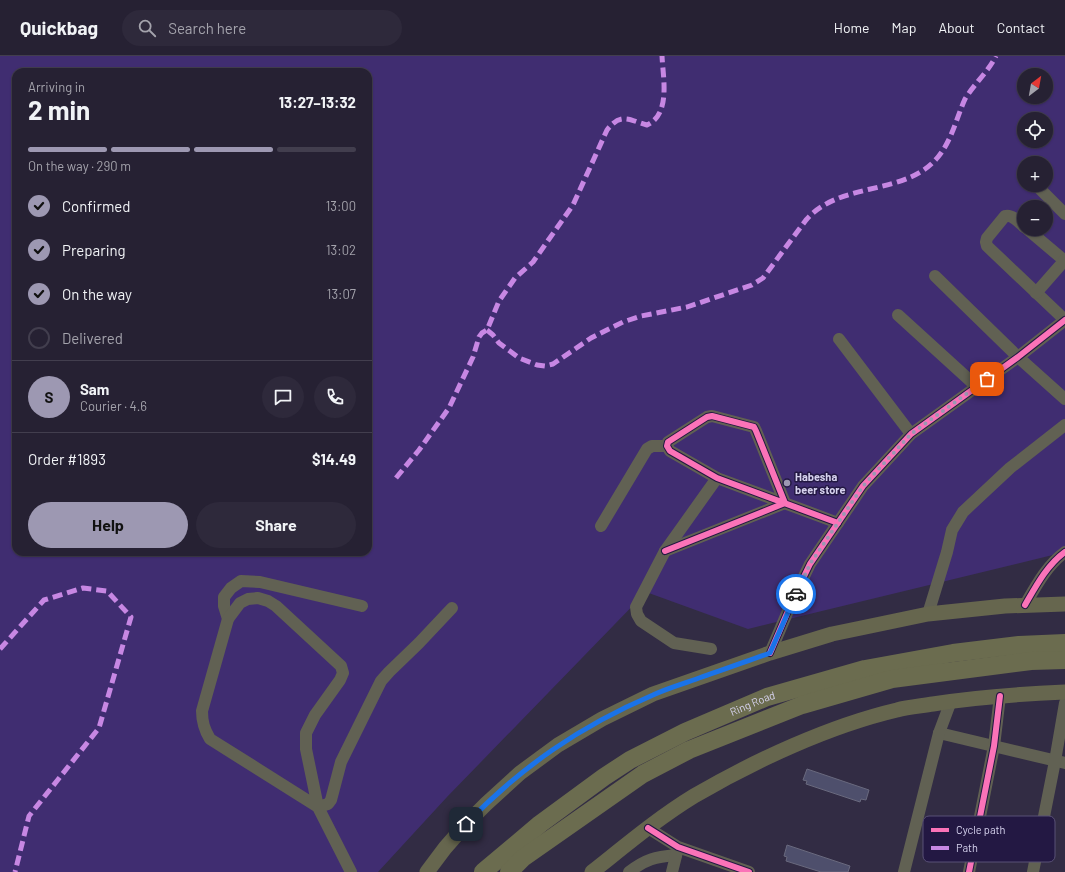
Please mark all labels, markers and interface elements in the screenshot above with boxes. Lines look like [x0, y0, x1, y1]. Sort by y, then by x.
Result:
search box [122, 10, 402, 46]
text: Quickbag [20, 16, 98, 39]
icon: search [136, 17, 158, 39]
text: Search here [168, 19, 246, 37]
text: Home [834, 19, 870, 36]
text: Map [892, 19, 916, 36]
text: About [938, 19, 975, 36]
text: Contact [997, 19, 1045, 36]
north arrow [1017, 68, 1053, 104]
map controls [1017, 68, 1053, 236]
text: Arriving in [28, 79, 85, 95]
text: 13:27–13:32 [279, 93, 356, 111]
text: 2 min [28, 94, 90, 125]
button: locate [1017, 112, 1053, 148]
button: + [1017, 156, 1053, 192]
text: On the way · 290 m [28, 158, 131, 174]
icon: check [28, 195, 50, 217]
text: Confirmed [62, 197, 130, 215]
text: 13:00 [326, 198, 356, 214]
button: − [1017, 200, 1053, 236]
icon: check [28, 239, 50, 261]
text: Preparing [62, 241, 126, 259]
text: 13:02 [326, 242, 356, 258]
icon: check [28, 283, 50, 305]
text: On the way [62, 285, 132, 303]
text: 13:07 [327, 286, 356, 302]
text: Delivered [62, 329, 123, 347]
pin [970, 362, 1004, 396]
icon: bag [976, 368, 998, 390]
button: chat [262, 376, 304, 418]
button: phone [314, 376, 356, 418]
text: Sam [80, 380, 109, 398]
text: S [45, 388, 53, 406]
text: Courier · 4.6 [80, 398, 147, 414]
text: Order #1893 [28, 450, 106, 468]
text: $14.49 [312, 450, 356, 468]
place label: Habesha beer store [795, 470, 845, 496]
marker: Habesha beer store [782, 478, 792, 488]
button: Help [28, 502, 188, 548]
button: Share [196, 502, 356, 548]
courier [776, 574, 816, 614]
icon: car [785, 583, 807, 605]
street label: Ring Road [728, 688, 776, 718]
pin [449, 807, 483, 841]
icon: home [455, 813, 477, 835]
legend [923, 816, 1055, 862]
text: Cycle path [956, 823, 1006, 836]
text: Path [956, 841, 978, 854]

